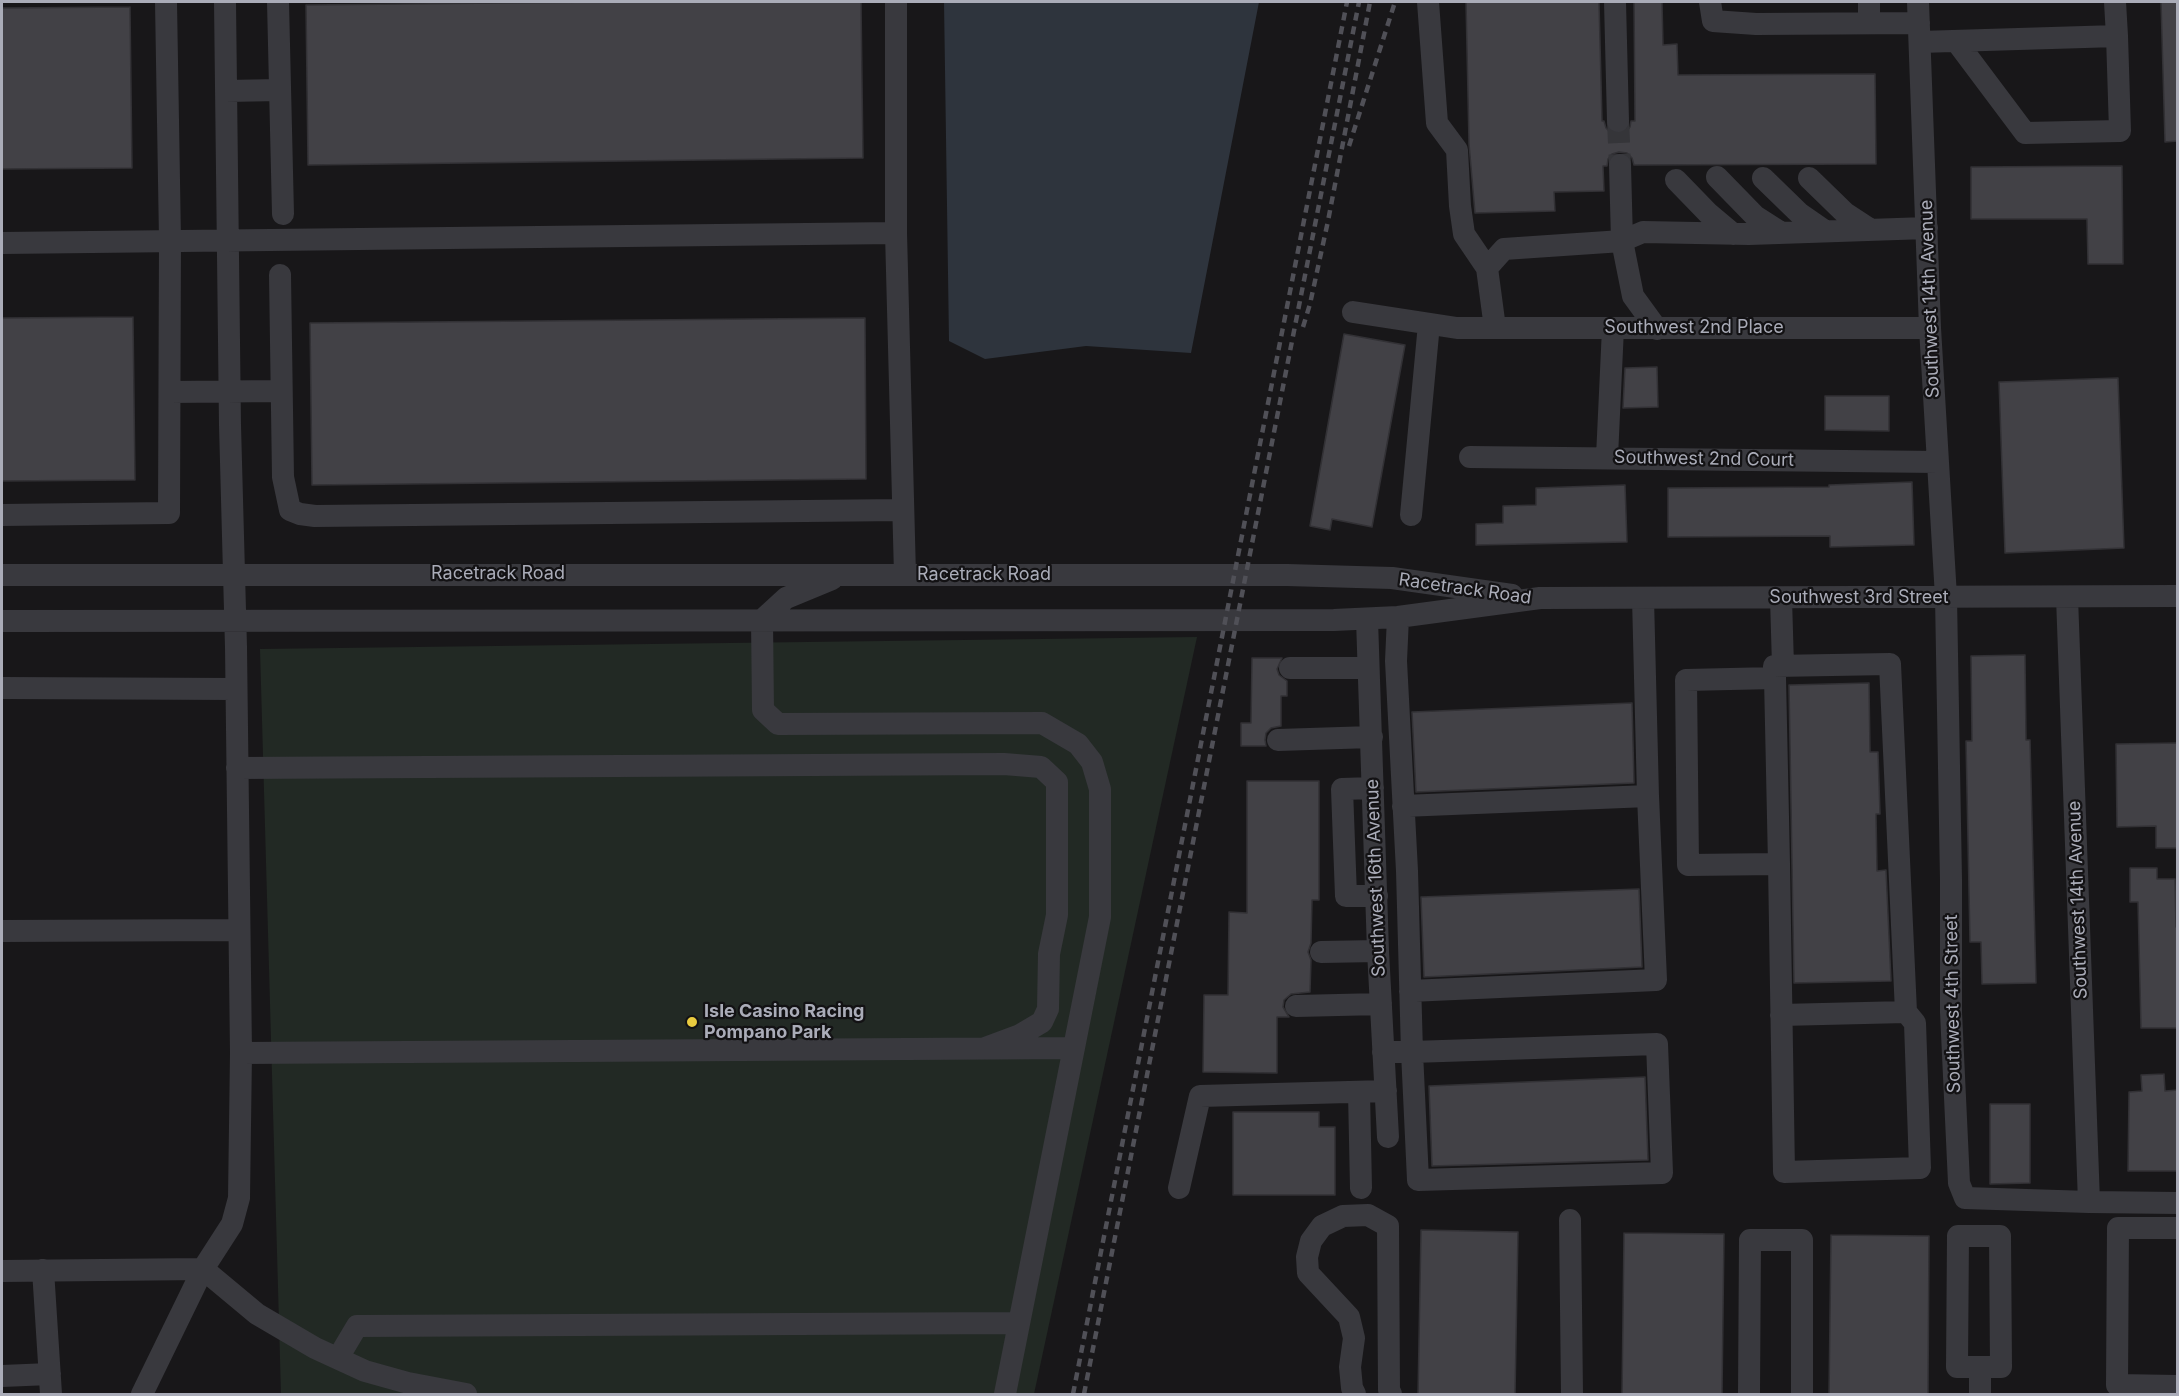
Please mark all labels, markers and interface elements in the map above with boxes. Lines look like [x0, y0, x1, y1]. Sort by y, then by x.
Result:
street label: Southwest 14th Avenue [1916, 199, 1944, 399]
street label: Southwest 2nd Place [1604, 317, 1784, 339]
street label: Southwest 2nd Court [1614, 447, 1794, 471]
street label: Racetrack Road [431, 563, 565, 585]
street label: Racetrack Road [917, 564, 1051, 586]
street label: Racetrack Road [1397, 569, 1533, 609]
street label: Southwest 3rd Street [1769, 587, 1949, 609]
street label: Southwest 16th Avenue [1362, 779, 1390, 977]
street label: Southwest 14th Avenue [2064, 800, 2092, 1000]
street label: Southwest 4th Street [1941, 914, 1965, 1094]
place label: Isle Casino Racing Pompano Park [704, 1001, 864, 1044]
marker: Isle Casino Racing Pompano Park [685, 1015, 699, 1029]

